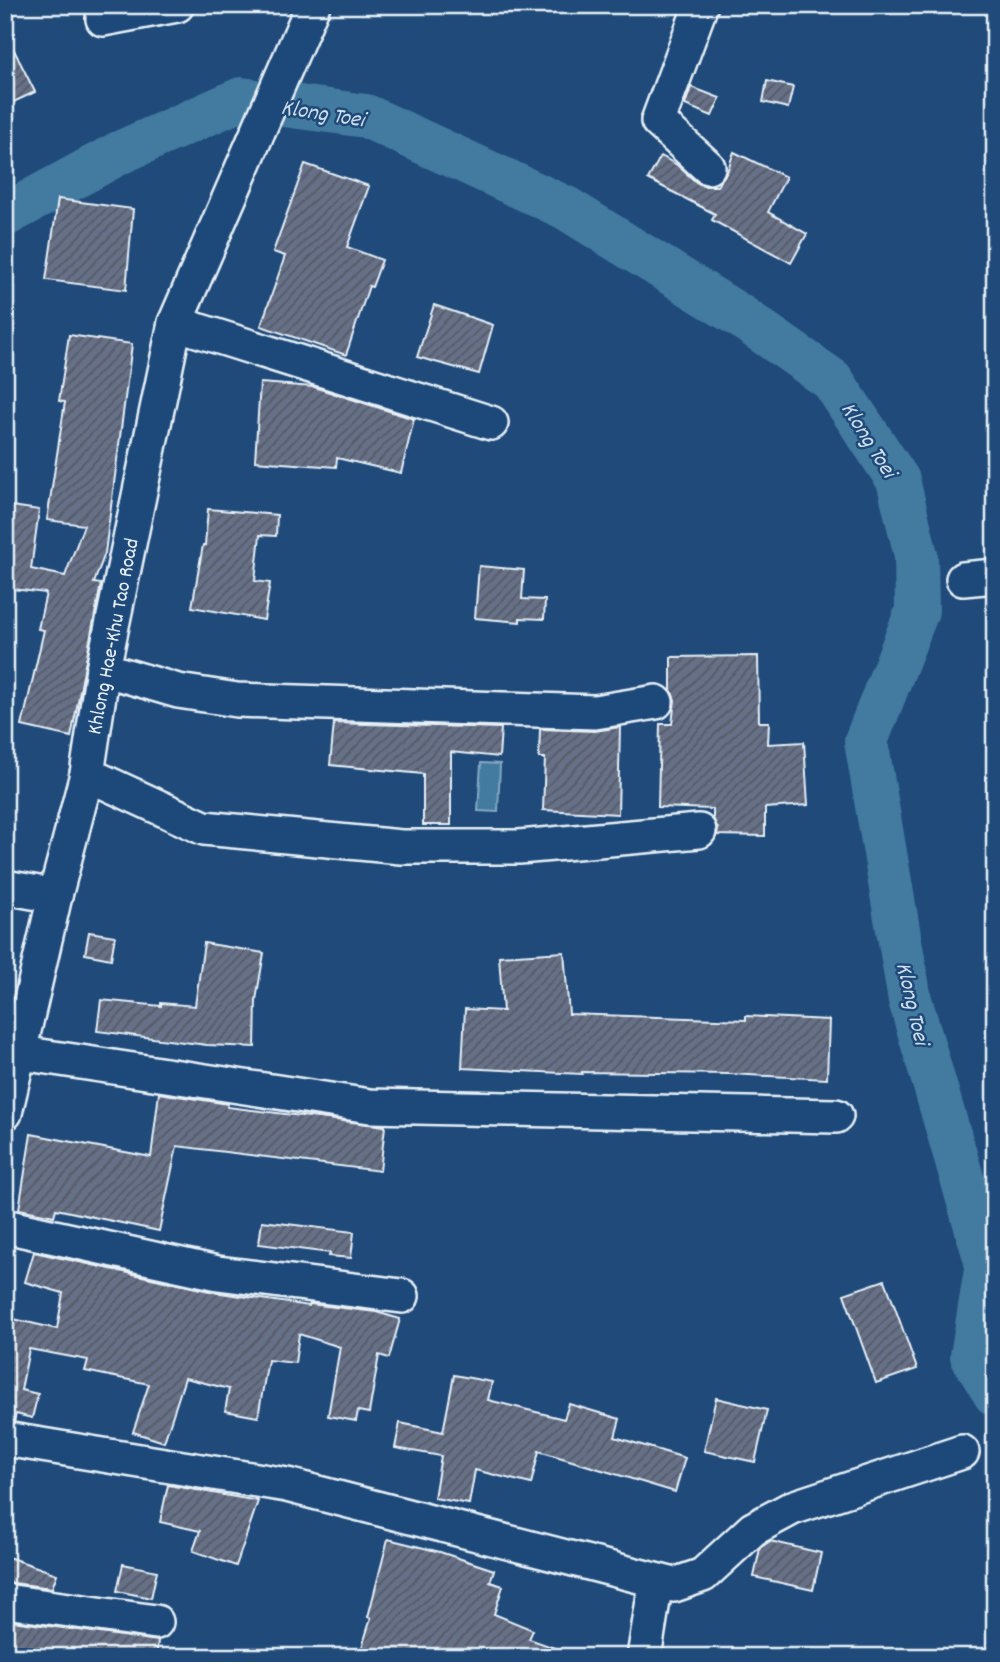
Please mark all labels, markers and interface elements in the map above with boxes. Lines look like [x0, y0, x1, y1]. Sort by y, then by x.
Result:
water label: Klong Toei [278, 93, 370, 139]
water label: Klong Toei [831, 396, 905, 488]
street label: Khlong Hae-Khu Tao Road [81, 536, 149, 737]
water label: Klong Toei [885, 959, 937, 1052]

